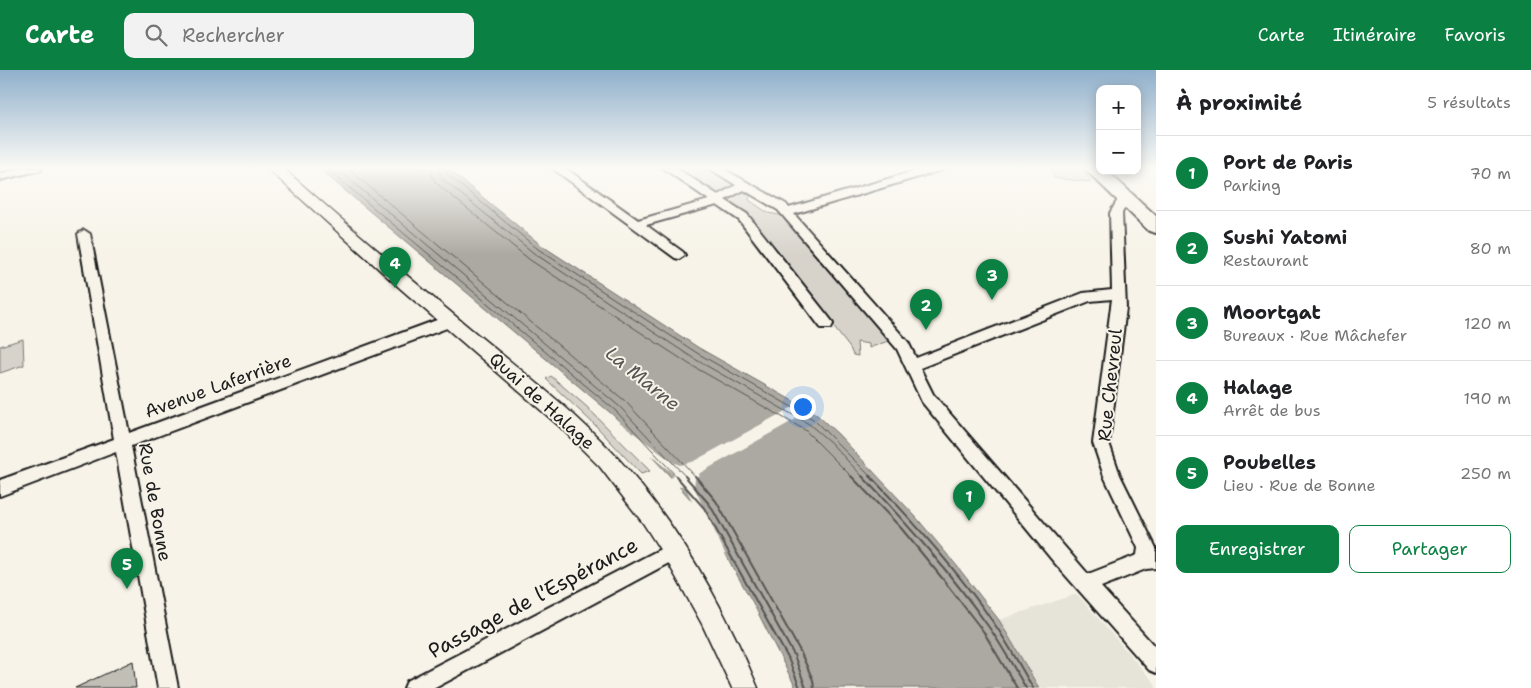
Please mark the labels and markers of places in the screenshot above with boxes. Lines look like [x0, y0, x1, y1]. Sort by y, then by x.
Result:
pin: 4 [379, 247, 411, 288]
pin: 3 [976, 259, 1008, 300]
pin: 2 [910, 289, 942, 330]
pin: 1 [953, 480, 985, 521]
pin: 5 [111, 548, 143, 589]

